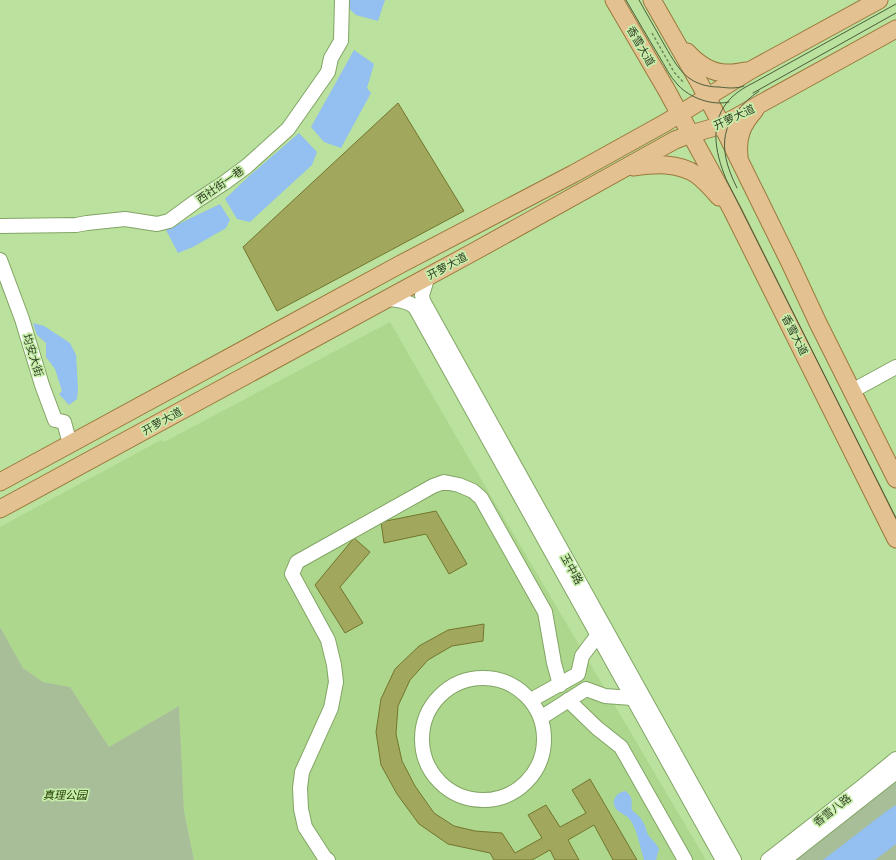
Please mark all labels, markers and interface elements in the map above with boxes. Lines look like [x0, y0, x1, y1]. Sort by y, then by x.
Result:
street label: 香雪大道 [624, 23, 659, 69]
street label: 开萝大道 [711, 100, 757, 133]
street label: 西社街一巷 [193, 163, 247, 207]
street label: 开萝大道 [424, 249, 470, 283]
street label: 香雪大道 [779, 312, 812, 358]
street label: 均安大街 [20, 332, 47, 378]
street label: 开萝大道 [139, 403, 185, 438]
street label: 玉中路 [558, 551, 587, 587]
park label: 真理公园 [43, 787, 89, 802]
street label: 香雪八路 [810, 790, 854, 829]

